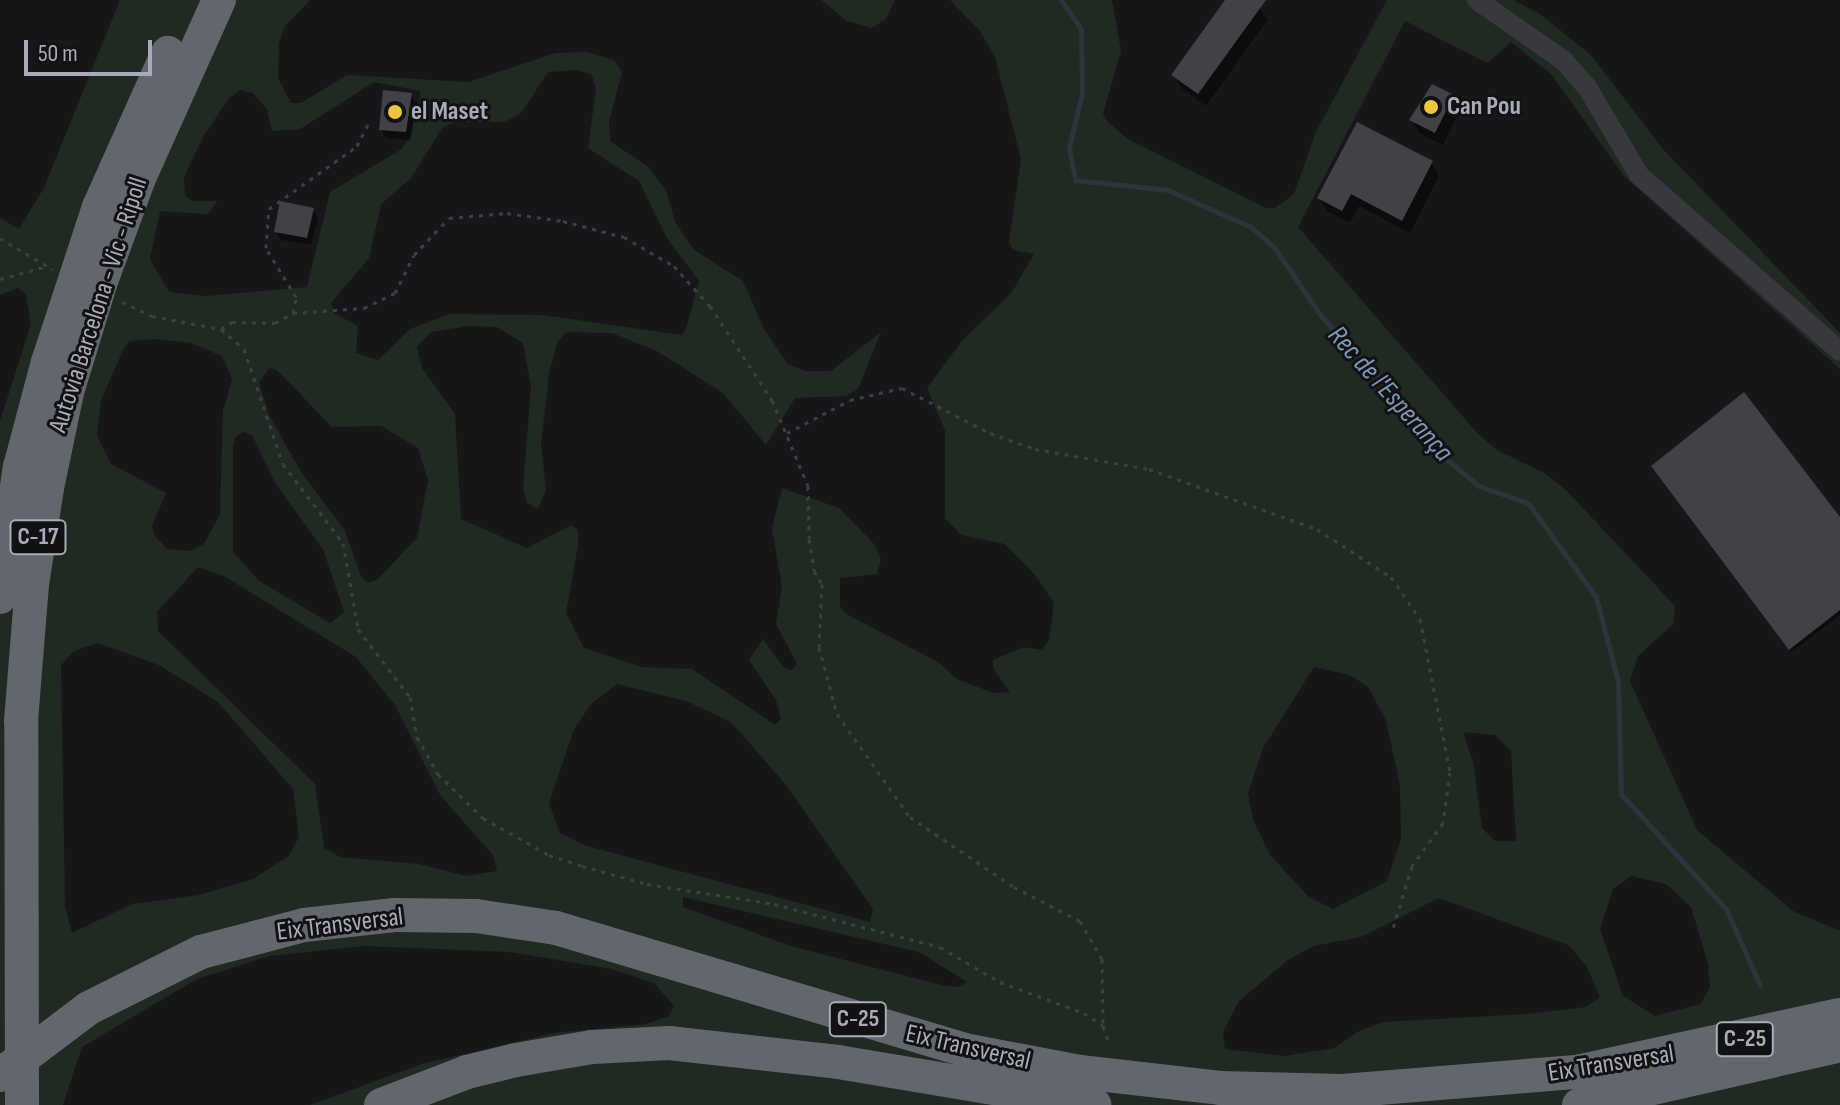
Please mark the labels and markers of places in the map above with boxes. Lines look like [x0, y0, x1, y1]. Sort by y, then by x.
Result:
place label: Can Pou [1447, 91, 1521, 123]
place label: el Maset [411, 96, 488, 128]
marker: Can Pou [1422, 98, 1440, 116]
marker: el Maset [386, 103, 404, 121]

